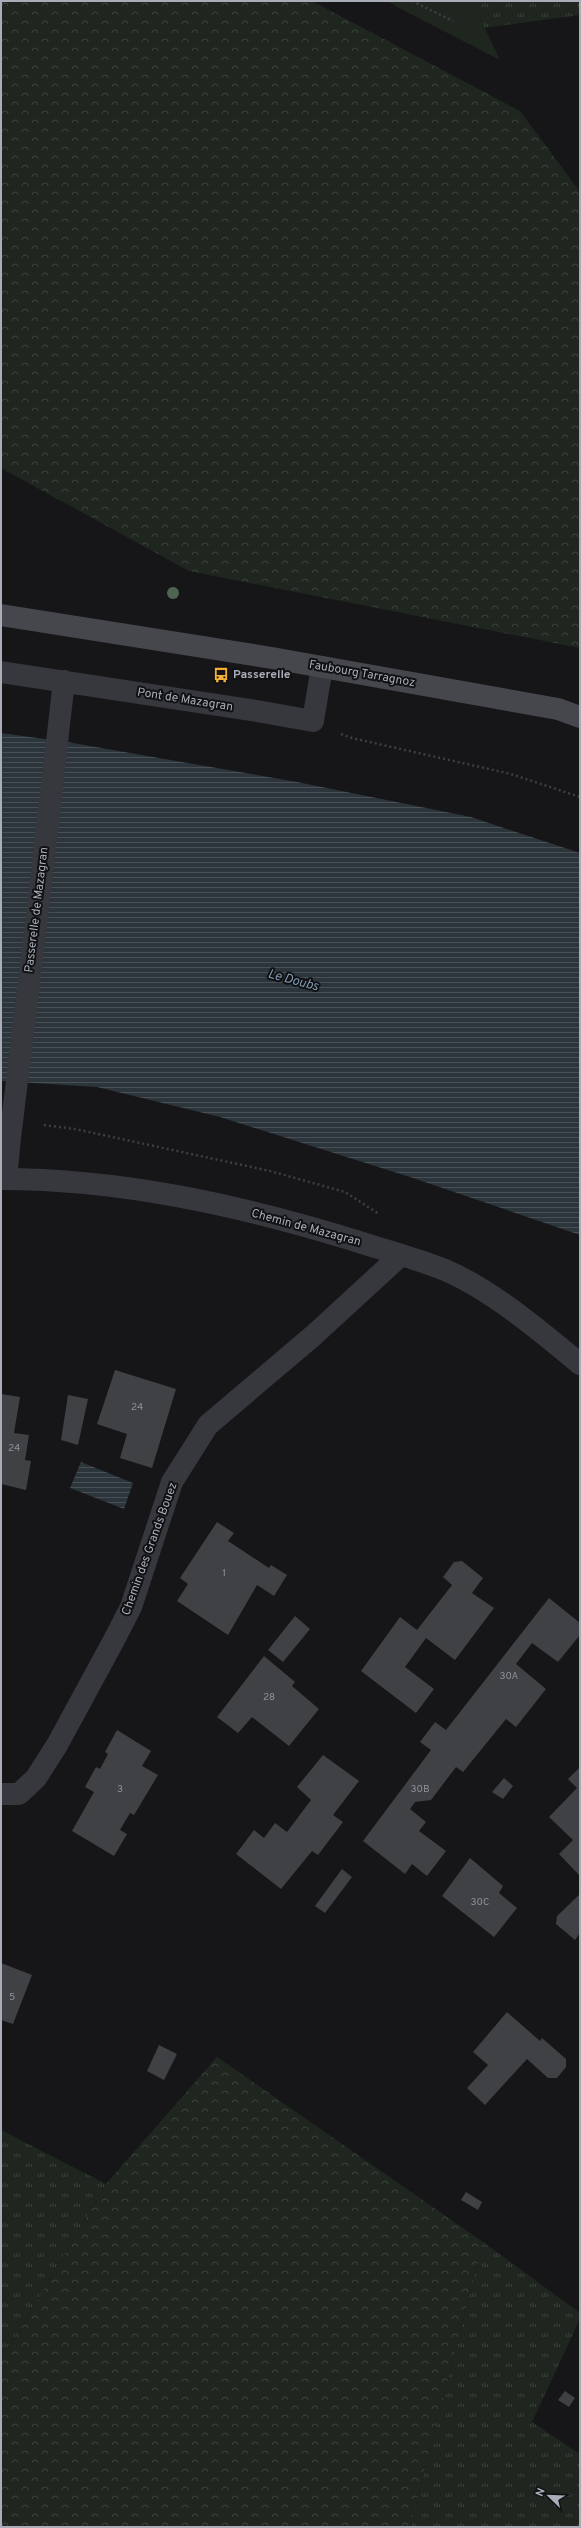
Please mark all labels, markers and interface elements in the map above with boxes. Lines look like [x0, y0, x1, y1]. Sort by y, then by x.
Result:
street label: Faubourg Tarragnoz [308, 657, 416, 691]
bus stop icon: Passerelle [212, 666, 230, 684]
place label: Passerelle [233, 667, 291, 683]
street label: Pont de Mazagran [136, 685, 234, 715]
street label: Passerelle de Mazagran [21, 846, 53, 974]
water label: Le Doubs [266, 967, 320, 995]
street label: Chemin de Mazagran [249, 1206, 363, 1250]
house number: 24 [131, 1401, 143, 1414]
house number: 24 [8, 1442, 20, 1455]
street label: Chemin des Grands Bouez [118, 1480, 182, 1618]
house number: 1 [222, 1567, 226, 1580]
house number: 30A [500, 1670, 519, 1683]
house number: 28 [263, 1691, 275, 1704]
house number: 3 [117, 1783, 123, 1796]
house number: 30B [411, 1783, 429, 1796]
house number: 30C [471, 1896, 489, 1909]
house number: 5 [9, 1991, 15, 2004]
north arrow [529, 2476, 569, 2516]
text: N [533, 2486, 549, 2499]

